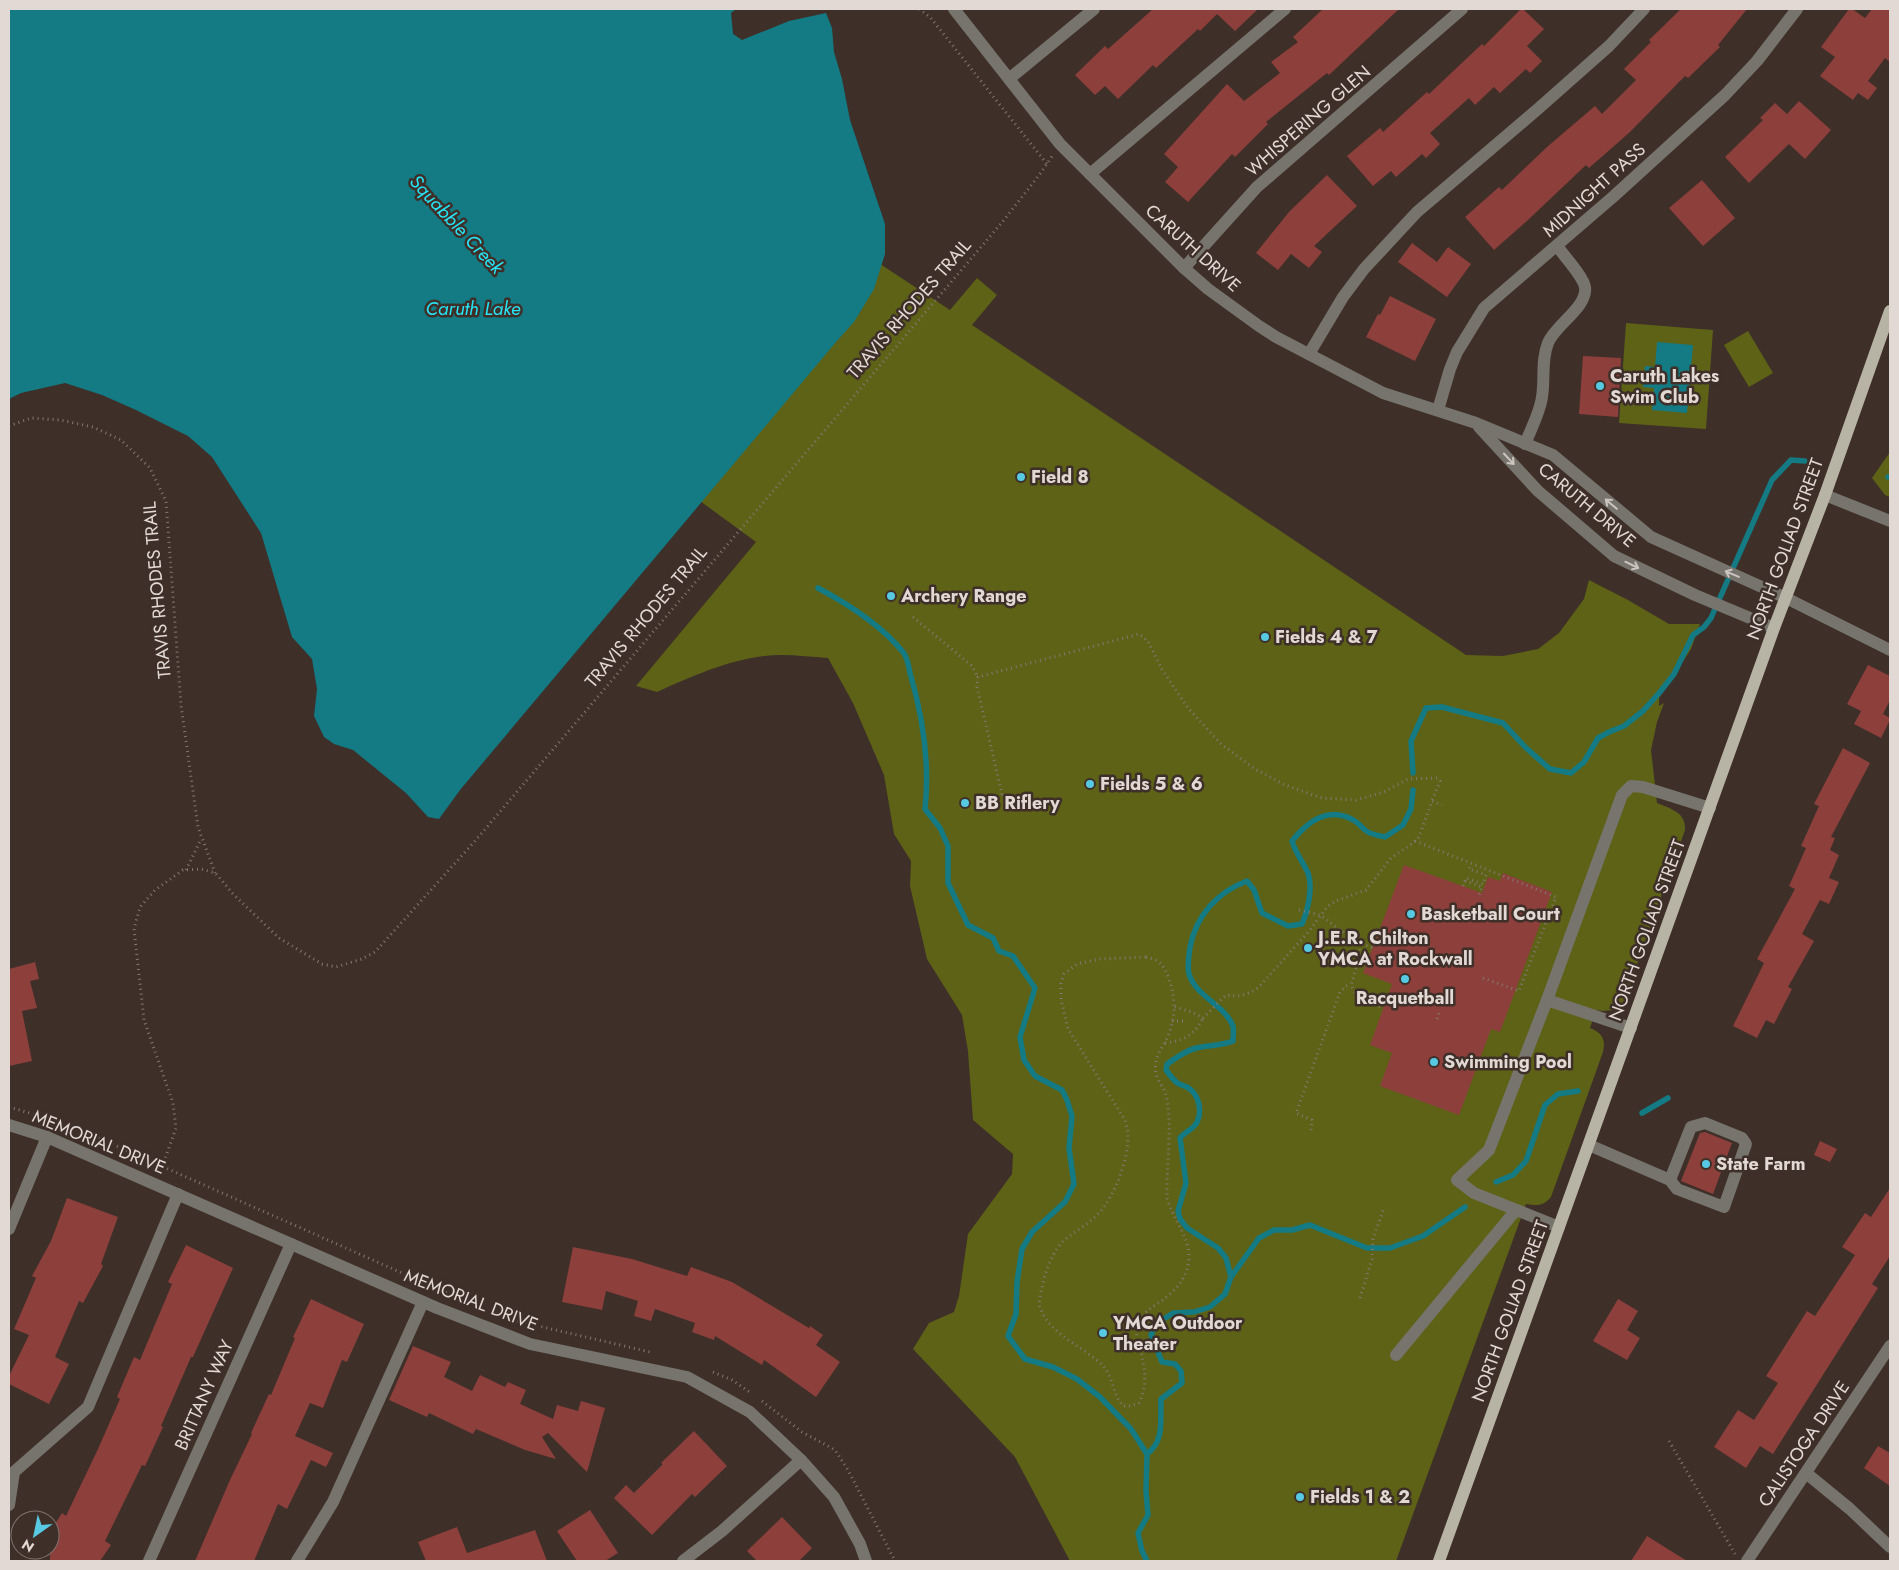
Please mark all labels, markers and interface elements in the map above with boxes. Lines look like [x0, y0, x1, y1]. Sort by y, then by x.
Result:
street label: WHISPERING GLEN [1240, 59, 1376, 183]
street label: MIDNIGHT PASS [1537, 137, 1651, 243]
water label: Squabble Creek [403, 169, 510, 281]
street label: CARUTH DRIVE [1140, 198, 1246, 298]
street label: TRAVIS RHODES TRAIL [841, 233, 977, 385]
water label: Caruth Lake [425, 295, 521, 322]
place label: Caruth Lakes Swim Club [1610, 363, 1719, 410]
marker: Caruth Lakes Swim Club [1594, 380, 1606, 392]
one-way arrow [1503, 453, 1515, 466]
street label: NORTH GOLIAD STREET [1740, 454, 1830, 643]
street label: CARUTH DRIVE [1533, 456, 1641, 554]
place label: Field 8 [1031, 464, 1089, 490]
marker: Field 8 [1015, 471, 1027, 483]
one-way arrow [1605, 498, 1618, 509]
street label: TRAVIS RHODES TRAIL [136, 500, 178, 680]
street label: TRAVIS RHODES TRAIL [579, 541, 713, 693]
one-way arrow [1624, 560, 1639, 570]
one-way arrow [1724, 569, 1739, 578]
place label: Archery Range [900, 583, 1027, 609]
marker: Archery Range [885, 590, 897, 602]
place label: Fields 4 & 7 [1275, 624, 1378, 650]
marker: Fields 4 & 7 [1259, 631, 1271, 643]
place label: Fields 5 & 6 [1100, 771, 1203, 797]
marker: Fields 5 & 6 [1084, 778, 1096, 790]
place label: BB Riflery [975, 790, 1060, 816]
marker: BB Riflery [959, 797, 971, 809]
street label: NORTH GOLIAD STREET [1602, 835, 1692, 1024]
place label: Basketball Court [1421, 901, 1560, 927]
marker: Basketball Court [1405, 908, 1417, 920]
place label: J.E.R. Chilton YMCA at Rockwall [1315, 925, 1473, 972]
marker: J.E.R. Chilton YMCA at Rockwall [1302, 942, 1314, 954]
marker: Racquetball [1399, 973, 1411, 985]
place label: Racquetball [1356, 985, 1454, 1011]
place label: Swimming Pool [1444, 1049, 1572, 1075]
marker: Swimming Pool [1428, 1056, 1440, 1068]
street label: MEMORIAL DRIVE [28, 1103, 170, 1181]
place label: State Farm [1716, 1151, 1805, 1177]
marker: State Farm [1700, 1158, 1712, 1170]
street label: NORTH GOLIAD STREET [1465, 1216, 1555, 1405]
street label: MEMORIAL DRIVE [400, 1262, 542, 1338]
place label: YMCA Outdoor Theater [1112, 1310, 1243, 1357]
marker: YMCA Outdoor Theater [1097, 1327, 1109, 1339]
street label: BRITTANY WAY [168, 1335, 240, 1454]
street label: CALISTOGA DRIVE [1752, 1376, 1856, 1512]
place label: Fields 1 & 2 [1310, 1484, 1410, 1510]
marker: Fields 1 & 2 [1294, 1491, 1306, 1503]
north arrow [10, 1510, 60, 1560]
text: N [18, 1534, 38, 1557]

